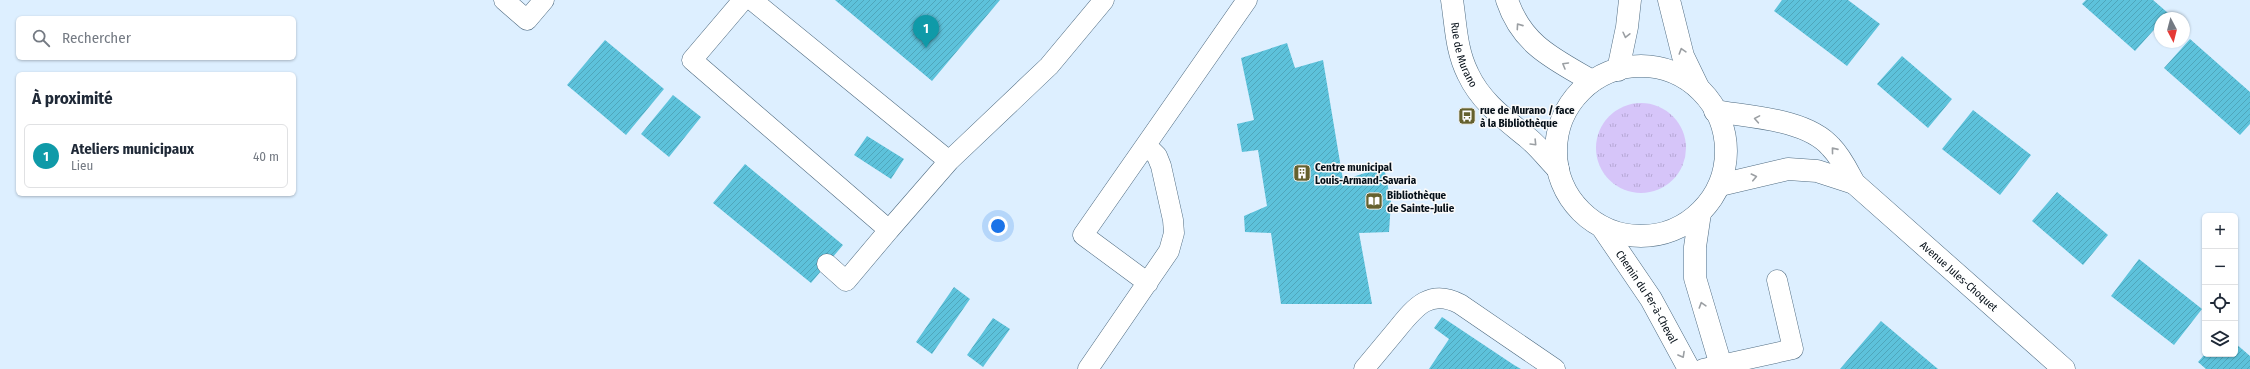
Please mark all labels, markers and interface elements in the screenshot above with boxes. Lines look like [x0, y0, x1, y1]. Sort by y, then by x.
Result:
north arrow [2154, 12, 2190, 48]
pin: 1 [913, 15, 939, 48]
search box [16, 16, 296, 60]
street label: Rue de Murano [1448, 21, 1480, 90]
one-way arrow [1517, 24, 1524, 31]
icon: search [30, 27, 52, 49]
text: Rechercher [62, 29, 131, 47]
one-way arrow [1622, 32, 1630, 38]
one-way arrow [1678, 48, 1687, 55]
one-way arrow [1562, 63, 1569, 70]
text: À proximité [32, 88, 113, 109]
place label: rue de Murano / face à la Bibliothèque [1480, 104, 1575, 130]
bus stop icon: rue de Murano / face à la Bibliothèque [1457, 106, 1477, 126]
one-way arrow [1754, 115, 1760, 123]
one-way arrow [1529, 138, 1537, 146]
text: Ateliers municipaux [71, 140, 194, 158]
one-way arrow [1831, 147, 1838, 155]
text: 1 [43, 149, 49, 164]
text: 40 m [253, 149, 279, 164]
text: Lieu [71, 158, 93, 173]
place label: Centre municipal Louis-Armand-Savaria [1315, 161, 1417, 187]
building icon: Centre municipal Louis-Armand-Savaria [1292, 163, 1312, 183]
one-way arrow [1750, 173, 1757, 182]
place label: Bibliothèque de Sainte-Julie [1387, 189, 1455, 215]
library icon: Bibliothèque de Sainte-Julie [1364, 191, 1384, 211]
map controls [2202, 213, 2238, 357]
button: + [2202, 213, 2238, 249]
your location [988, 216, 1008, 236]
street label: Avenue Jules-Choquet [1917, 239, 2000, 314]
street label: Chemin du Fer-à-Cheval [1613, 248, 1680, 346]
button: − [2202, 249, 2238, 285]
button: locate [2202, 285, 2238, 321]
one-way arrow [1698, 302, 1707, 309]
button: layers [2202, 321, 2238, 357]
one-way arrow [1677, 351, 1685, 358]

